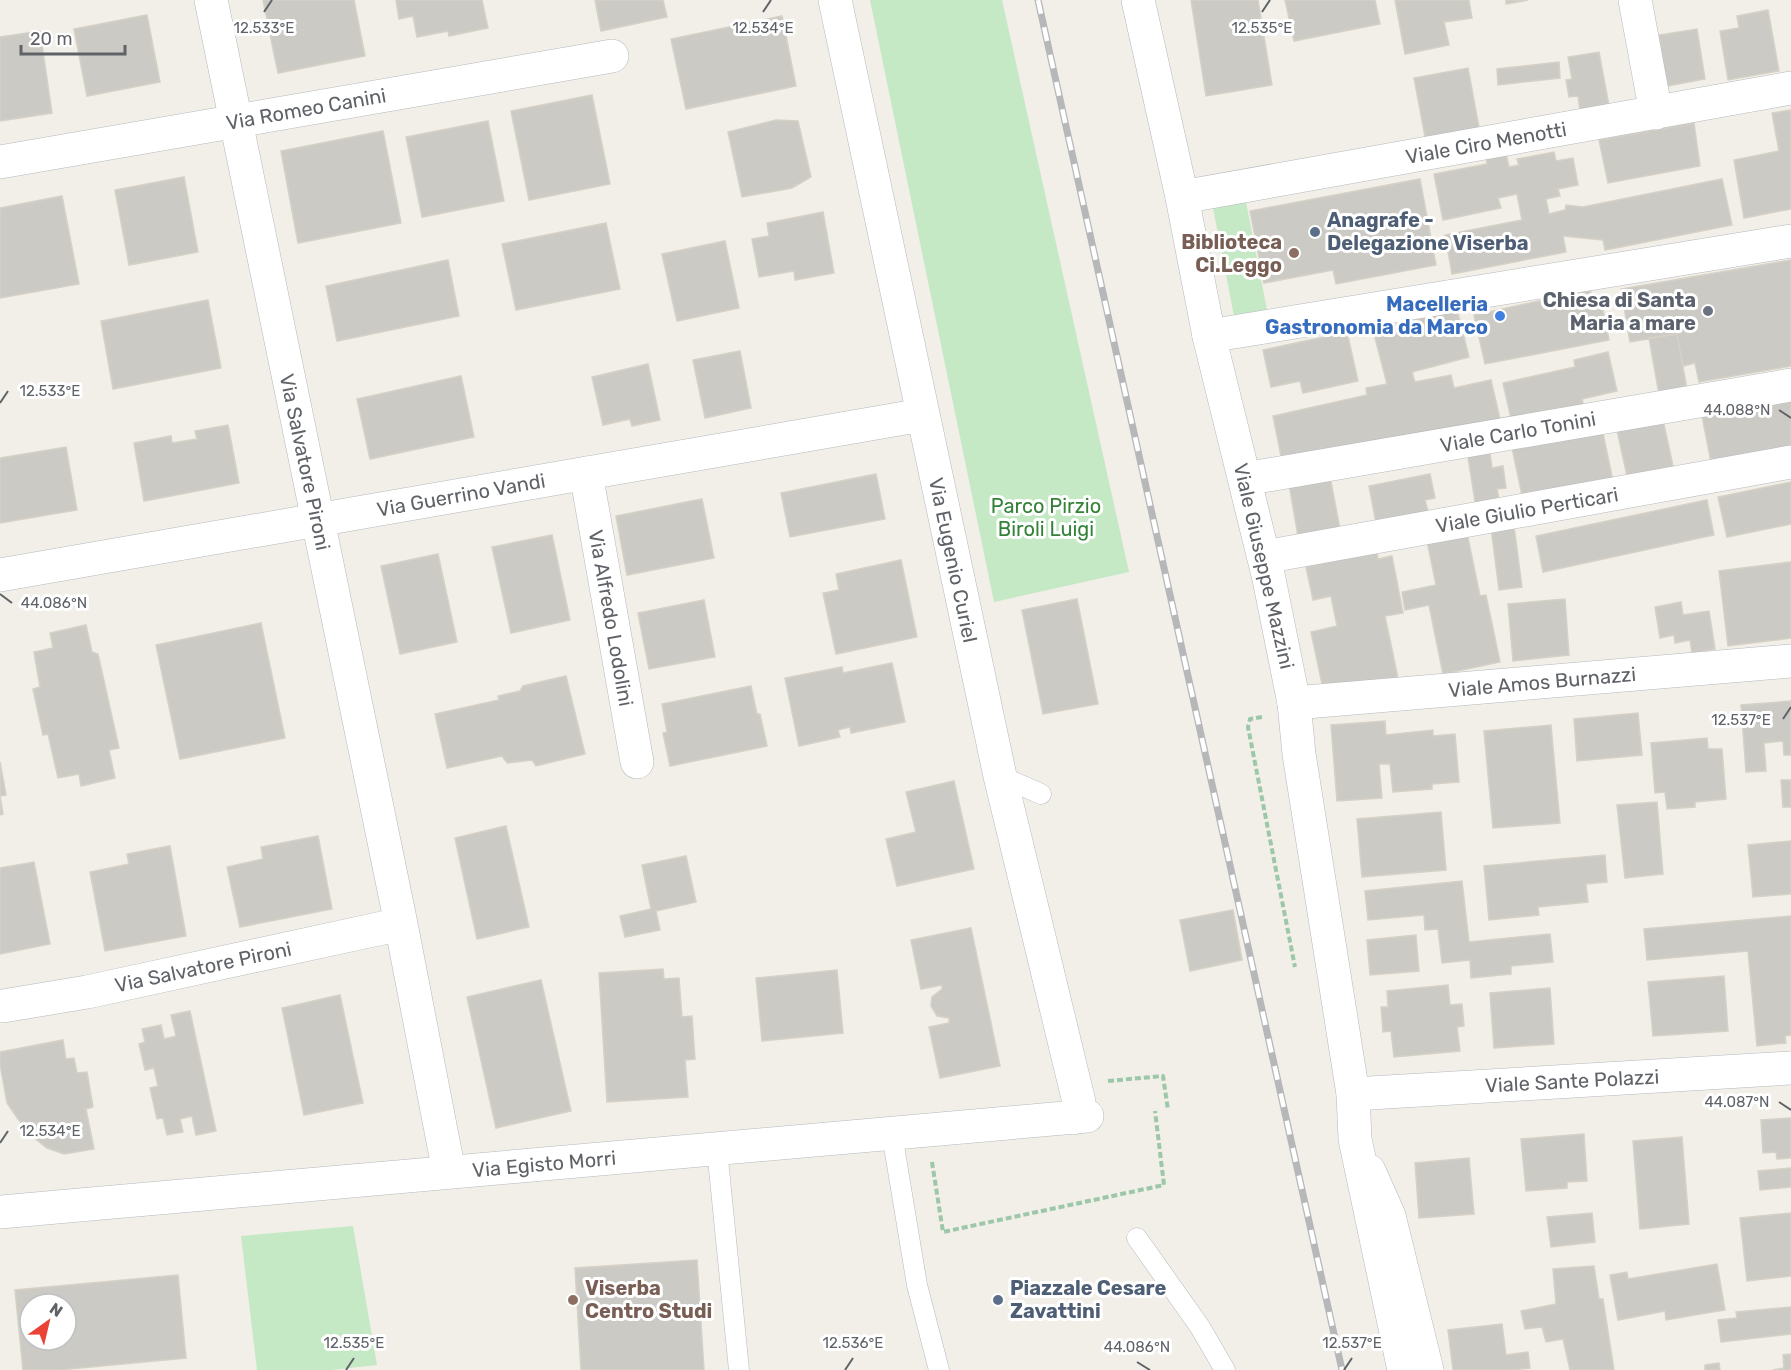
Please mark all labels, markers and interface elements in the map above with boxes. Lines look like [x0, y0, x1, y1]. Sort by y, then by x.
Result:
scale bar [21, 18, 124, 56]
text: 12.533°E [234, 19, 294, 37]
text: 12.534°E [732, 19, 794, 37]
text: 12.535°E [1232, 19, 1292, 37]
text: 20 m [30, 28, 72, 50]
street label: Via Romeo Canini [224, 83, 388, 135]
street label: Viale Ciro Menotti [1404, 117, 1568, 169]
place label: Anagrafe - Delegazione Viserba [1327, 208, 1529, 255]
marker: Anagrafe - Delegazione Viserba [1308, 225, 1322, 239]
place label: Biblioteca Ci.Leggo [1181, 230, 1282, 277]
marker: Biblioteca Ci.Leggo [1287, 246, 1301, 260]
place label: Chiesa di Santa Maria a mare [1543, 288, 1696, 335]
place label: Macelleria Gastronomia da Marco [1265, 292, 1488, 339]
marker: Chiesa di Santa Maria a mare [1701, 304, 1715, 318]
marker: Macelleria Gastronomia da Marco [1493, 309, 1507, 323]
street label: Via Salvatore Pironi [275, 371, 335, 553]
text: 12.533°E [20, 382, 80, 400]
text: 44.088°N [1704, 401, 1770, 419]
street label: Viale Carlo Tonini [1438, 406, 1598, 458]
street label: Viale Giuseppe Mazzini [1229, 461, 1299, 671]
street label: Via Guerrino Vandi [375, 468, 547, 522]
street label: Via Eugenio Curiel [924, 475, 982, 645]
street label: Viale Giulio Perticari [1434, 482, 1620, 538]
park label: Parco Pirzio Biroli Luigi [991, 494, 1101, 541]
street label: Via Alfredo Lodolini [584, 528, 638, 708]
text: 44.086°N [21, 594, 87, 612]
street label: Viale Amos Burnazzi [1447, 662, 1637, 702]
text: 12.537°E [1711, 711, 1771, 729]
street label: Via Salvatore Pironi [112, 937, 294, 997]
street label: Viale Sante Polazzi [1484, 1064, 1660, 1098]
text: 44.087°N [1705, 1093, 1769, 1111]
text: 12.534°E [19, 1122, 81, 1140]
street label: Via Egisto Morri [471, 1146, 617, 1182]
place label: Viserba Centro Studi [585, 1276, 712, 1323]
place label: Piazzale Cesare Zavattini [1010, 1276, 1167, 1323]
north arrow [18, 1292, 78, 1352]
marker: Viserba Centro Studi [566, 1293, 580, 1307]
marker: Piazzale Cesare Zavattini [991, 1293, 1005, 1307]
text: N [46, 1299, 66, 1321]
text: 12.535°E [324, 1334, 384, 1352]
text: 12.536°E [823, 1334, 883, 1352]
text: 12.537°E [1322, 1334, 1382, 1352]
text: 44.086°N [1104, 1338, 1170, 1356]

